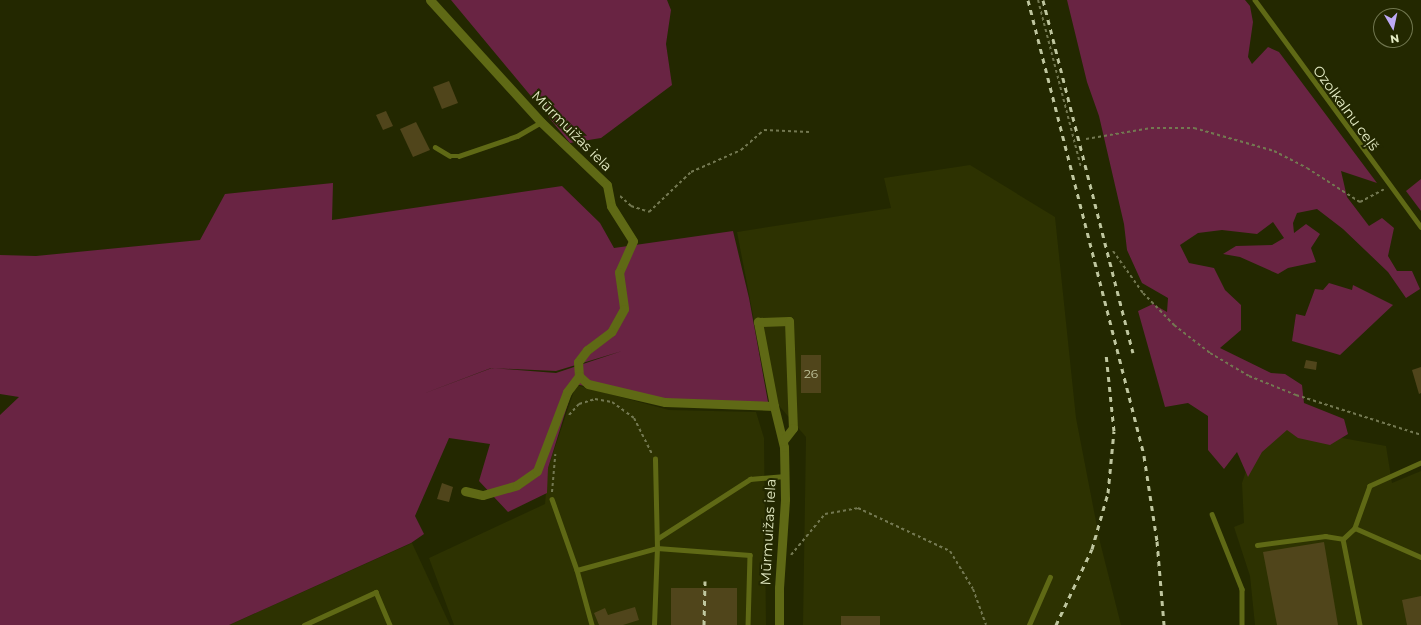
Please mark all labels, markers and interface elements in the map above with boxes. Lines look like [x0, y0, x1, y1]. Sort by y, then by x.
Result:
north arrow [1373, 8, 1413, 48]
text: N [1389, 31, 1400, 46]
street label: Ozolkalnu ceļš [1310, 62, 1382, 154]
street label: Mūrmuižas iela [528, 87, 616, 175]
house number: 26 [804, 367, 818, 381]
street label: Mūrmuižas iela [757, 478, 779, 586]

